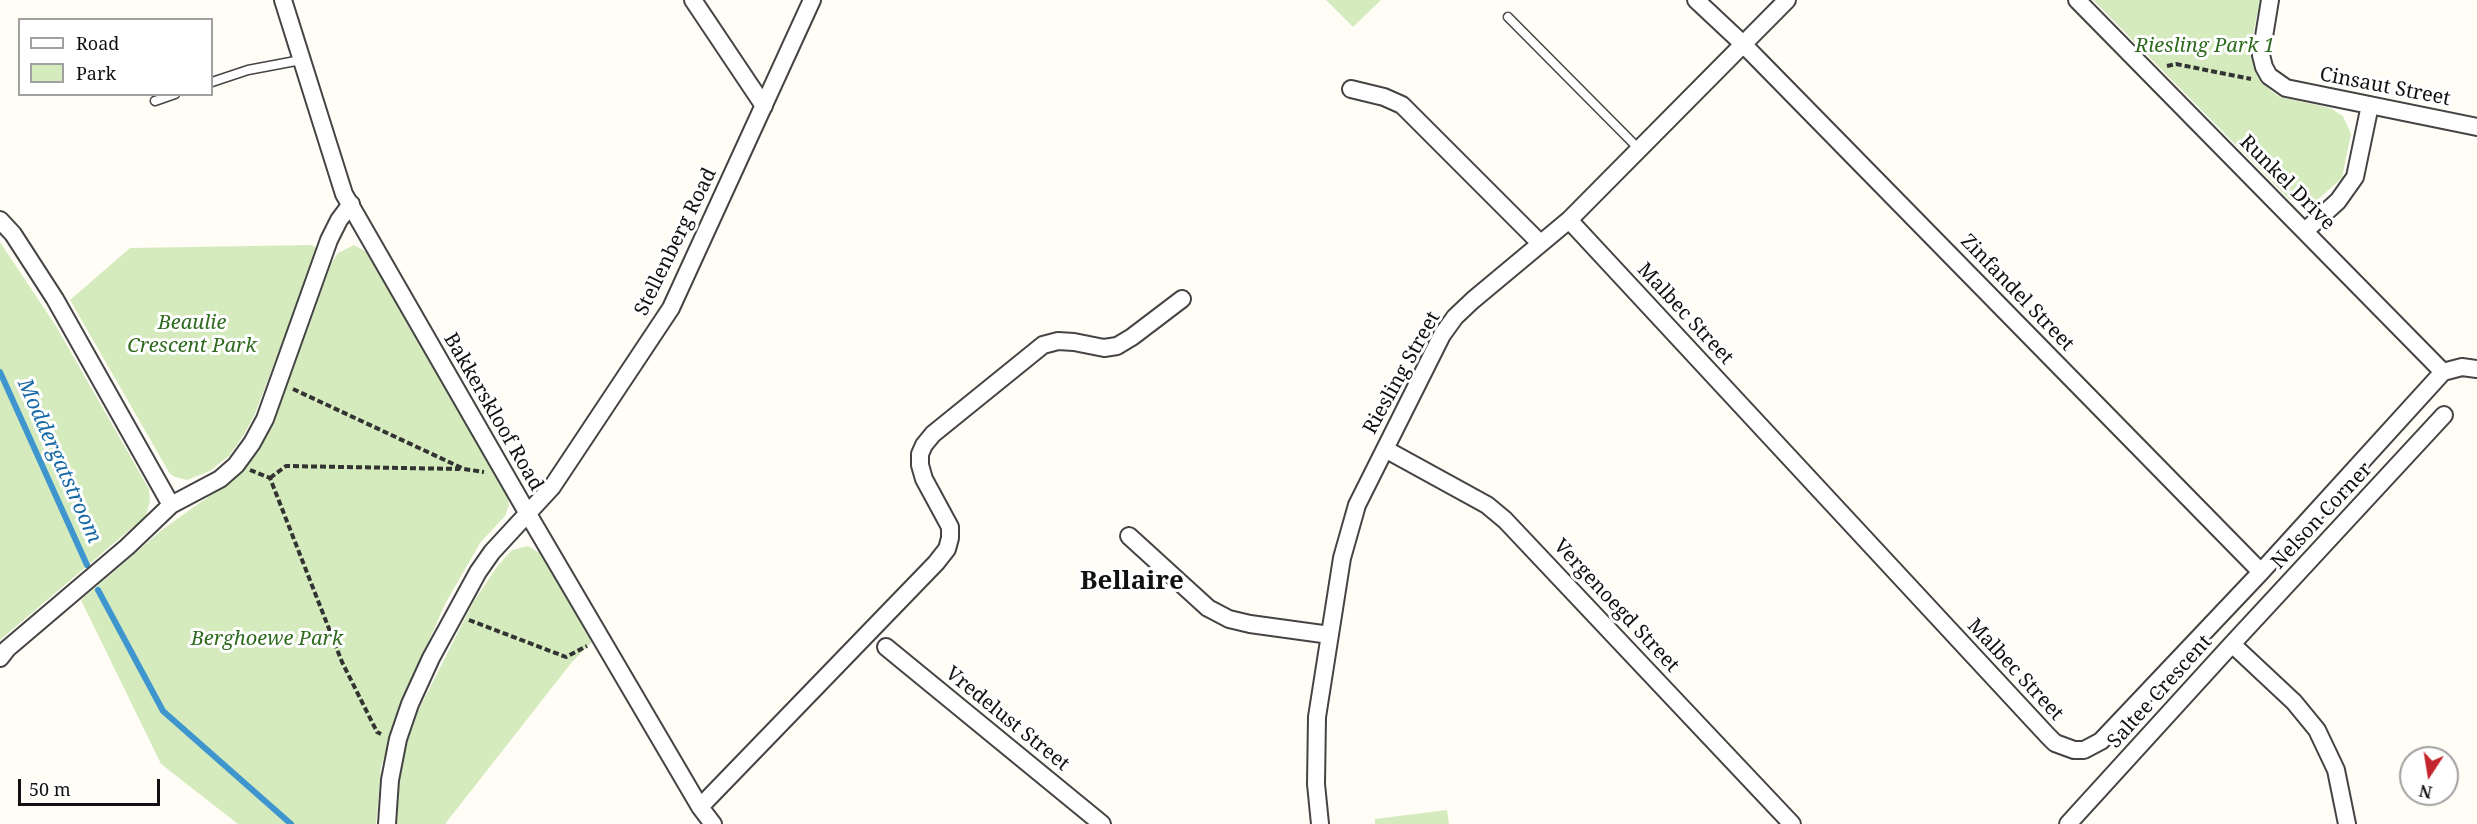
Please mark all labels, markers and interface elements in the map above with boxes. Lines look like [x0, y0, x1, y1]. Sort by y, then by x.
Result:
legend [18, 18, 213, 96]
text: Road [76, 31, 119, 55]
park label: Riesling Park 1 [2135, 34, 2275, 58]
text: Park [76, 61, 116, 85]
street label: Cinsaut Street [2318, 63, 2452, 111]
street label: Runkel Drive [2234, 130, 2340, 236]
street label: Stellenberg Road [630, 164, 722, 320]
street label: Zinfandel Street [1955, 230, 2079, 356]
street label: Malbec Street [1632, 258, 1738, 370]
street label: Riesling Street [1358, 307, 1446, 439]
park label: Beaulie Crescent Park [127, 311, 257, 358]
street label: Bakkerskloof Road [438, 329, 548, 495]
water label: Moddergatstroom [11, 375, 107, 547]
street label: Nelson Corner [2266, 458, 2378, 574]
street label: Vergenoegd Street [1548, 535, 1684, 677]
district label: Bellaire [1080, 566, 1184, 598]
street label: Malbec Street [1962, 614, 2068, 726]
park label: Berghoewe Park [191, 627, 343, 651]
street label: Saltee Crescent [2103, 631, 2217, 753]
street label: Vredelust Street [940, 662, 1074, 776]
north arrow [2399, 746, 2459, 806]
scale bar [21, 767, 164, 805]
text: 50 m [29, 777, 71, 801]
text: N [2417, 780, 2434, 804]

